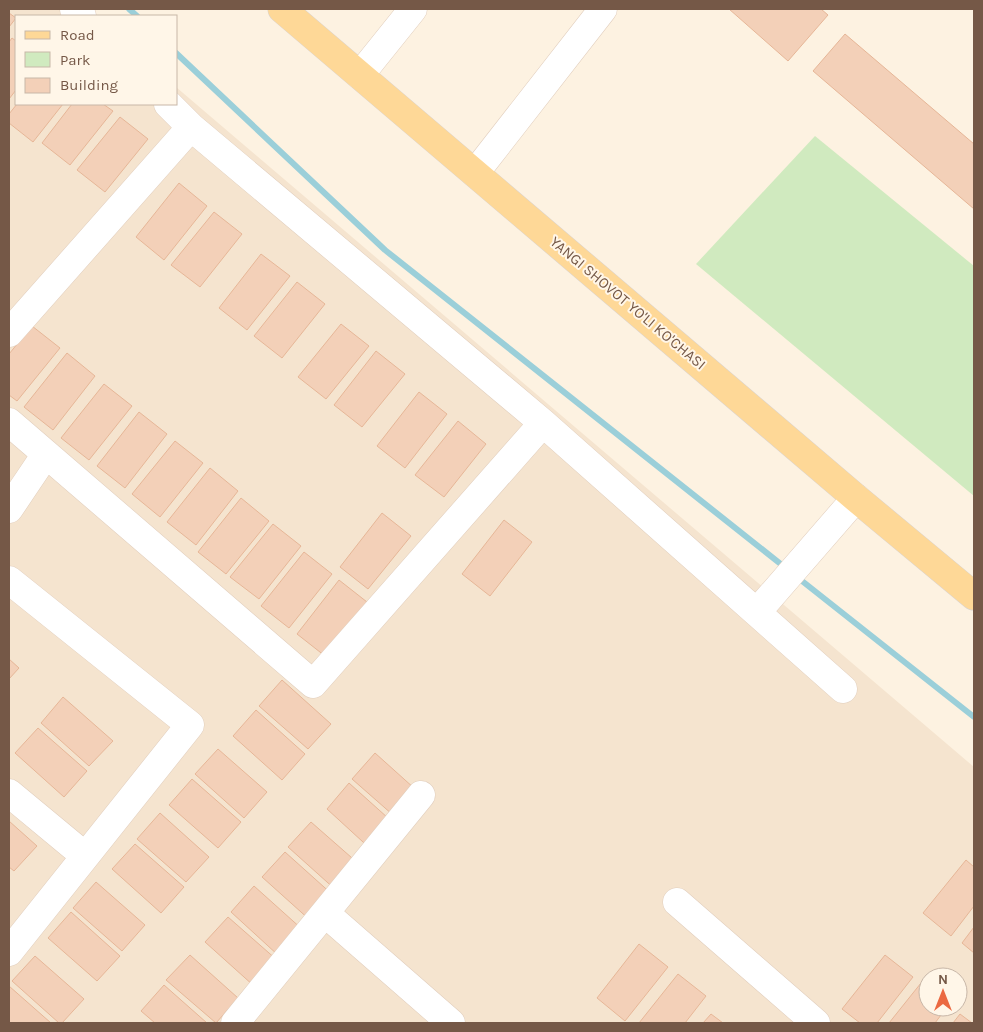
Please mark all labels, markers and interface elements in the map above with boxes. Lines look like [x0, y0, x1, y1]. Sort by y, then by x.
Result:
legend [15, 15, 178, 105]
text: Road [60, 26, 95, 44]
text: Park [60, 51, 90, 69]
text: Building [60, 76, 118, 94]
street label: YANGI SHOVOT YO'LI KO'CHASI [547, 233, 709, 373]
north arrow [918, 967, 968, 1017]
text: N [938, 971, 948, 988]

